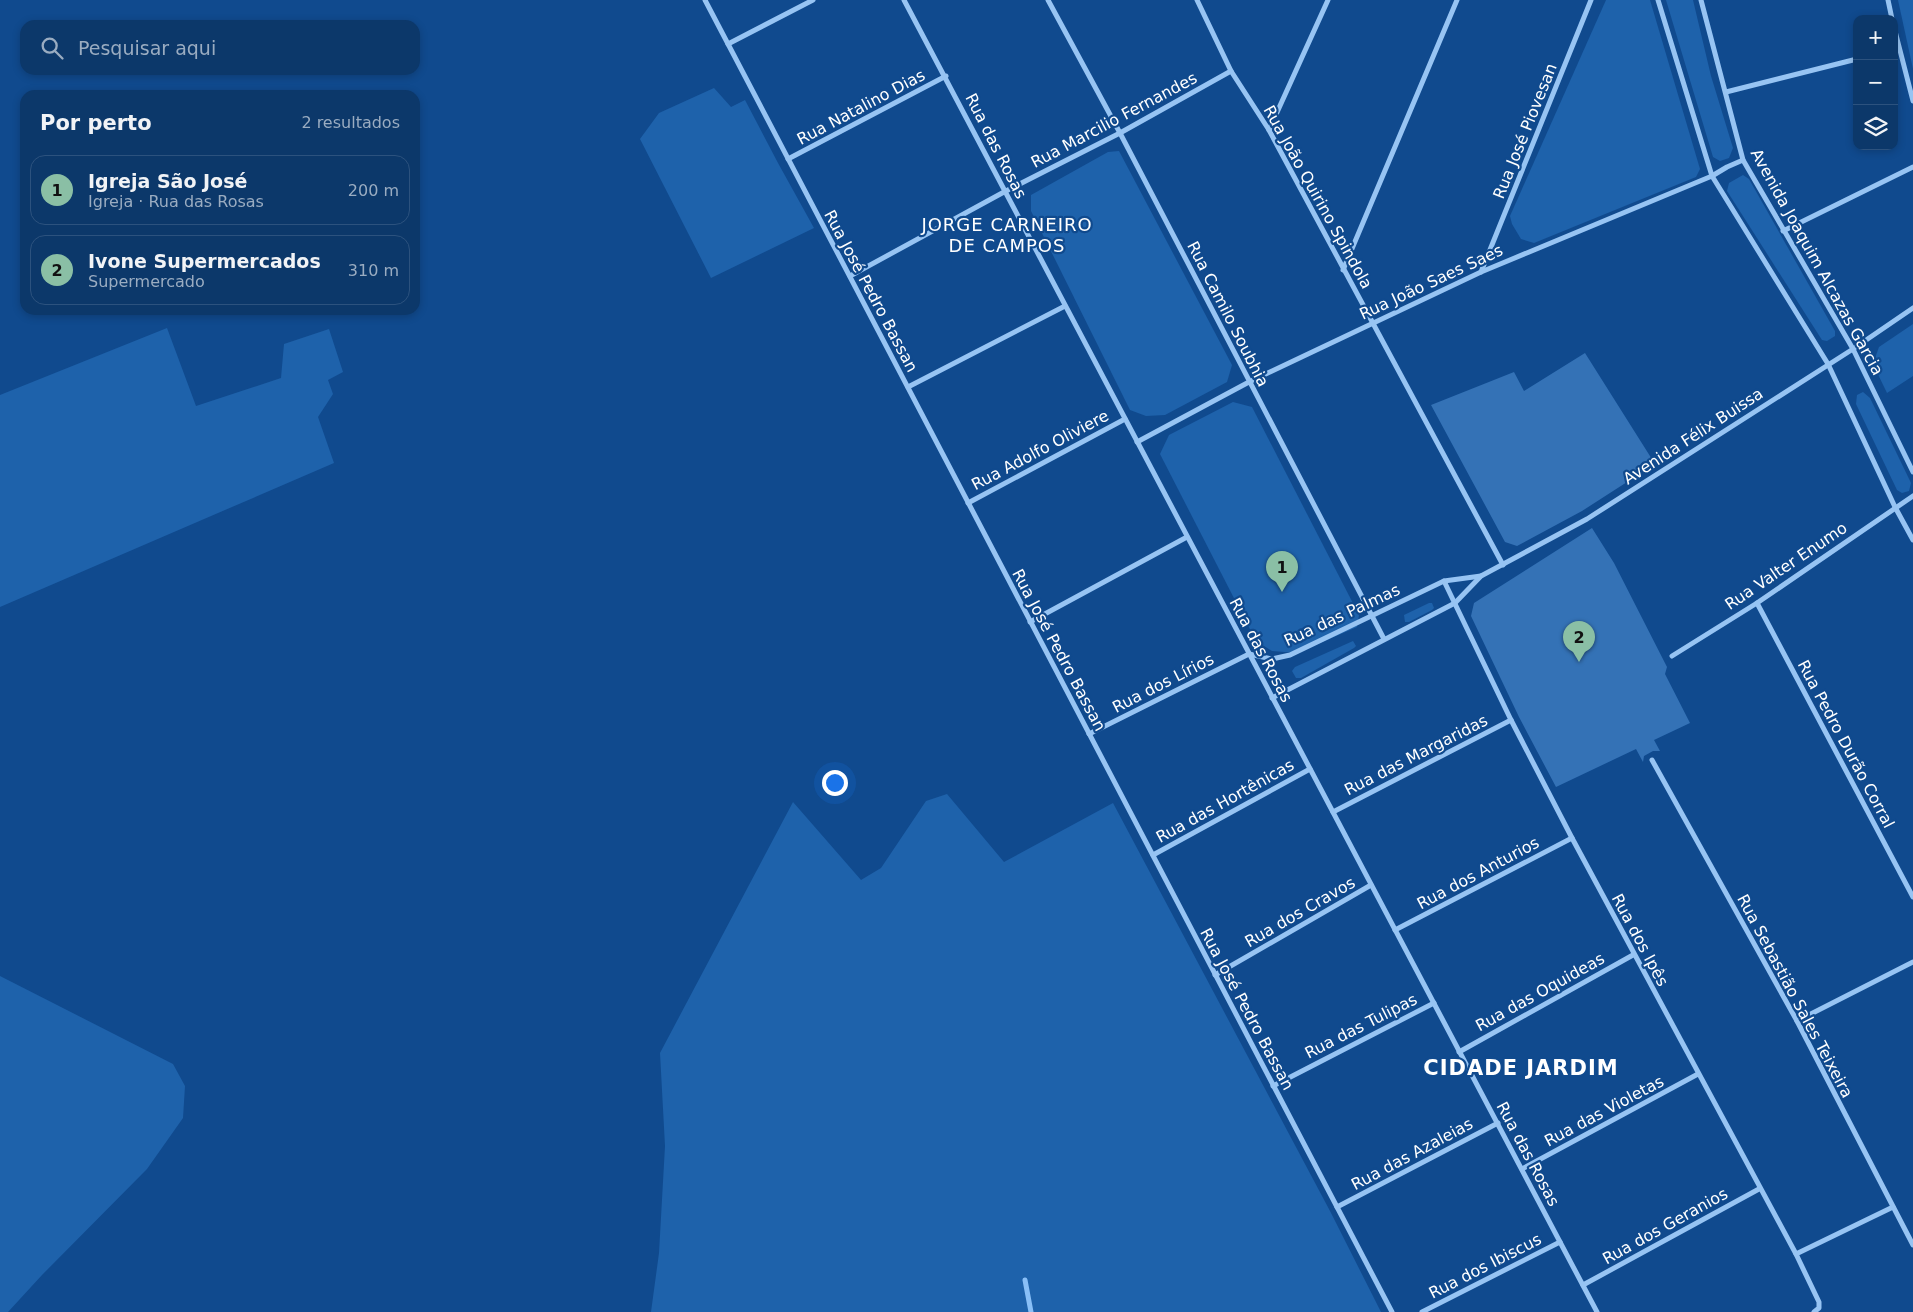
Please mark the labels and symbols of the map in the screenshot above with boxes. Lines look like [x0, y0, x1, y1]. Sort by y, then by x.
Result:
street label: Rua José Piovesan [1489, 61, 1561, 201]
street label: Rua Natalino Dias [794, 65, 928, 149]
street label: Rua Marcilio Fernandes [1028, 68, 1200, 172]
street label: Rua das Rosas [961, 90, 1031, 202]
street label: Rua João Quirino Spindola [1260, 102, 1376, 292]
street label: Avenida Joaquim Alcazas Garcia [1747, 146, 1887, 378]
street label: Rua José Pedro Bassan [820, 207, 922, 375]
district label: JORGE CARNEIRO DE CAMPOS [920, 214, 1093, 256]
street label: Rua Camilo Soubhia [1183, 238, 1273, 390]
street label: Rua João Saes Saes [1356, 240, 1506, 324]
street label: Avenida Félix Buissa [1620, 384, 1766, 488]
street label: Rua Adolfo Oliviere [968, 406, 1112, 494]
street label: Rua Valter Enumo [1721, 518, 1851, 614]
pin: 1 [1266, 551, 1298, 592]
street label: Rua José Pedro Bassan [1008, 566, 1110, 734]
street label: Rua das Palmas [1281, 580, 1403, 650]
street label: Rua das Rosas [1226, 595, 1296, 705]
pin: 2 [1563, 621, 1595, 662]
street label: Rua dos Lírios [1109, 649, 1217, 717]
street label: Rua Pedro Durão Corral [1794, 657, 1898, 831]
street label: Rua das Margaridas [1341, 711, 1491, 799]
street label: Rua das Hortênicas [1153, 755, 1297, 847]
your location [822, 770, 848, 796]
street label: Rua dos Anturios [1414, 833, 1542, 913]
street label: Rua dos Cravos [1242, 873, 1358, 951]
street label: Rua dos Ipês [1608, 891, 1672, 989]
street label: Rua Sebastião Sales Teixeira [1733, 891, 1857, 1101]
street label: Rua José Pedro Bassan [1196, 925, 1298, 1093]
street label: Rua das Oquideas [1472, 949, 1608, 1035]
street label: Rua das Tulipas [1302, 990, 1420, 1062]
district label: CIDADE JARDIM [1423, 1056, 1619, 1080]
street label: Rua das Violetas [1541, 1072, 1667, 1150]
street label: Rua das Rosas [1493, 1099, 1563, 1209]
street label: Rua das Azaleias [1348, 1114, 1476, 1194]
street label: Rua dos Geranios [1599, 1184, 1731, 1268]
street label: Rua dos Ibiscus [1426, 1229, 1544, 1303]

